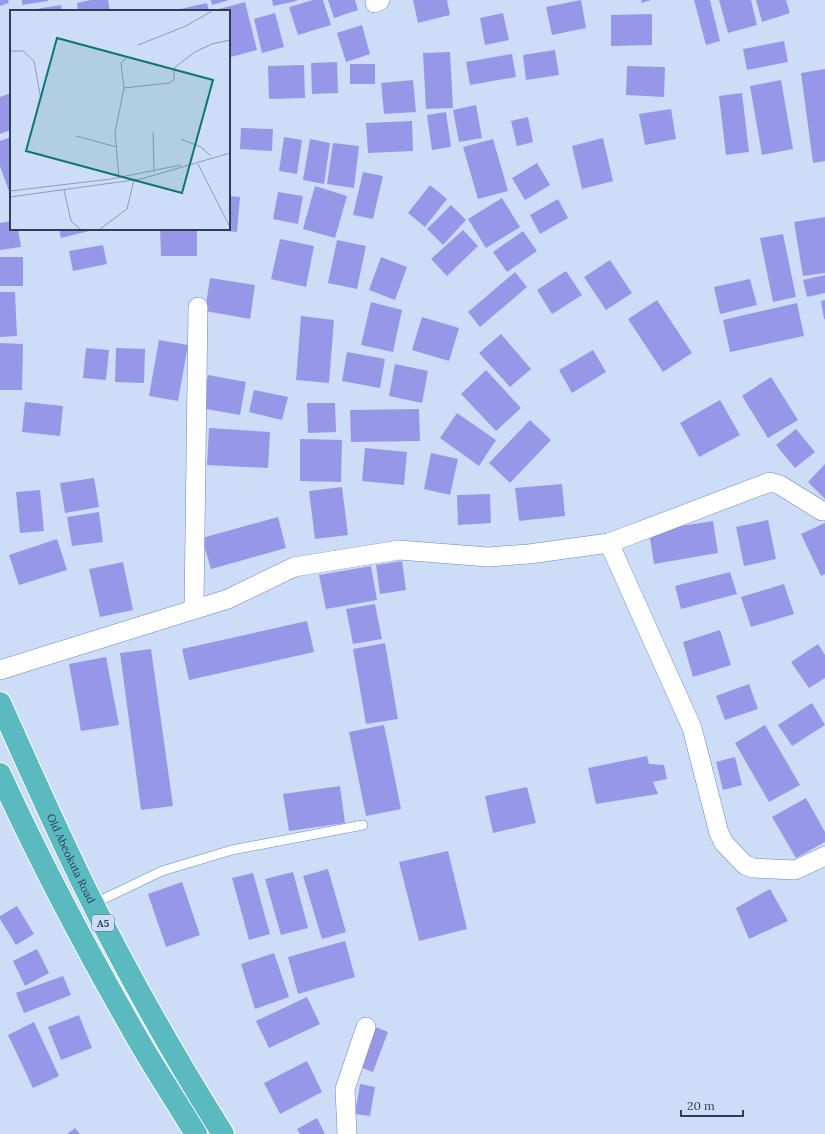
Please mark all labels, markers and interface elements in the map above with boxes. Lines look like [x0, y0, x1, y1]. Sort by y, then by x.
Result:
inset map [10, 10, 230, 230]
street label: Old Abeokuta Road [44, 811, 99, 906]
road number: A5 [92, 915, 114, 931]
scale bar [681, 1092, 743, 1118]
text: 20 m [687, 1098, 715, 1113]

